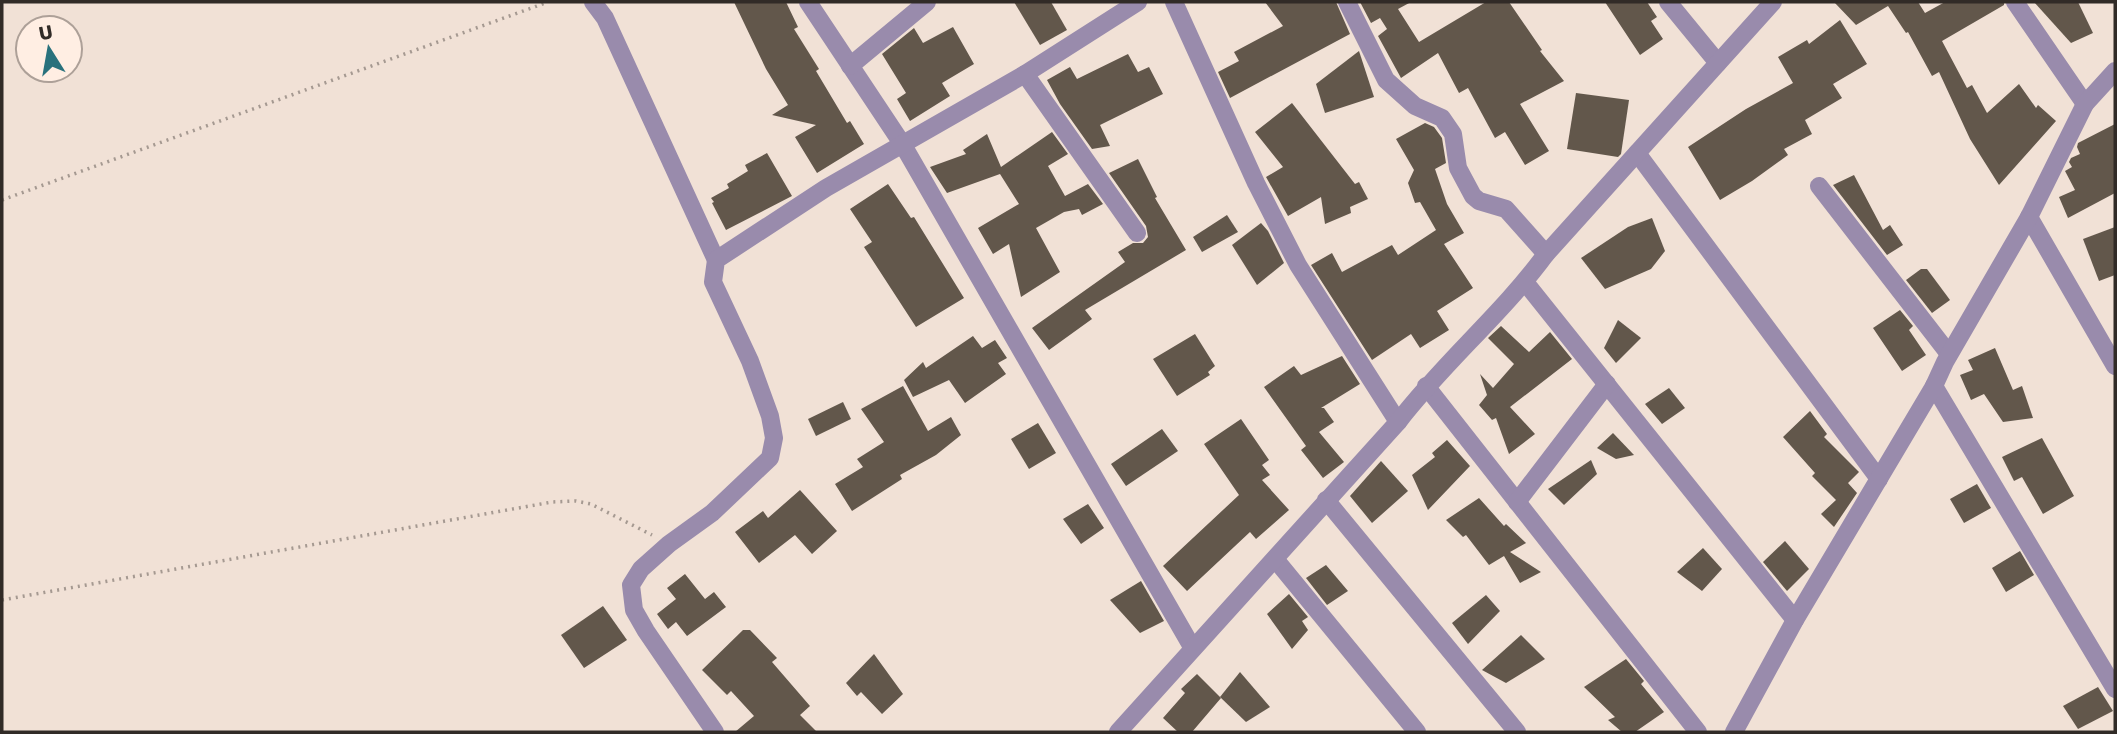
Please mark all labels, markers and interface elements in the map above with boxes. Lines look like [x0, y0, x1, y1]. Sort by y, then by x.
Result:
north arrow [14, 14, 84, 84]
text: U [37, 20, 55, 45]

